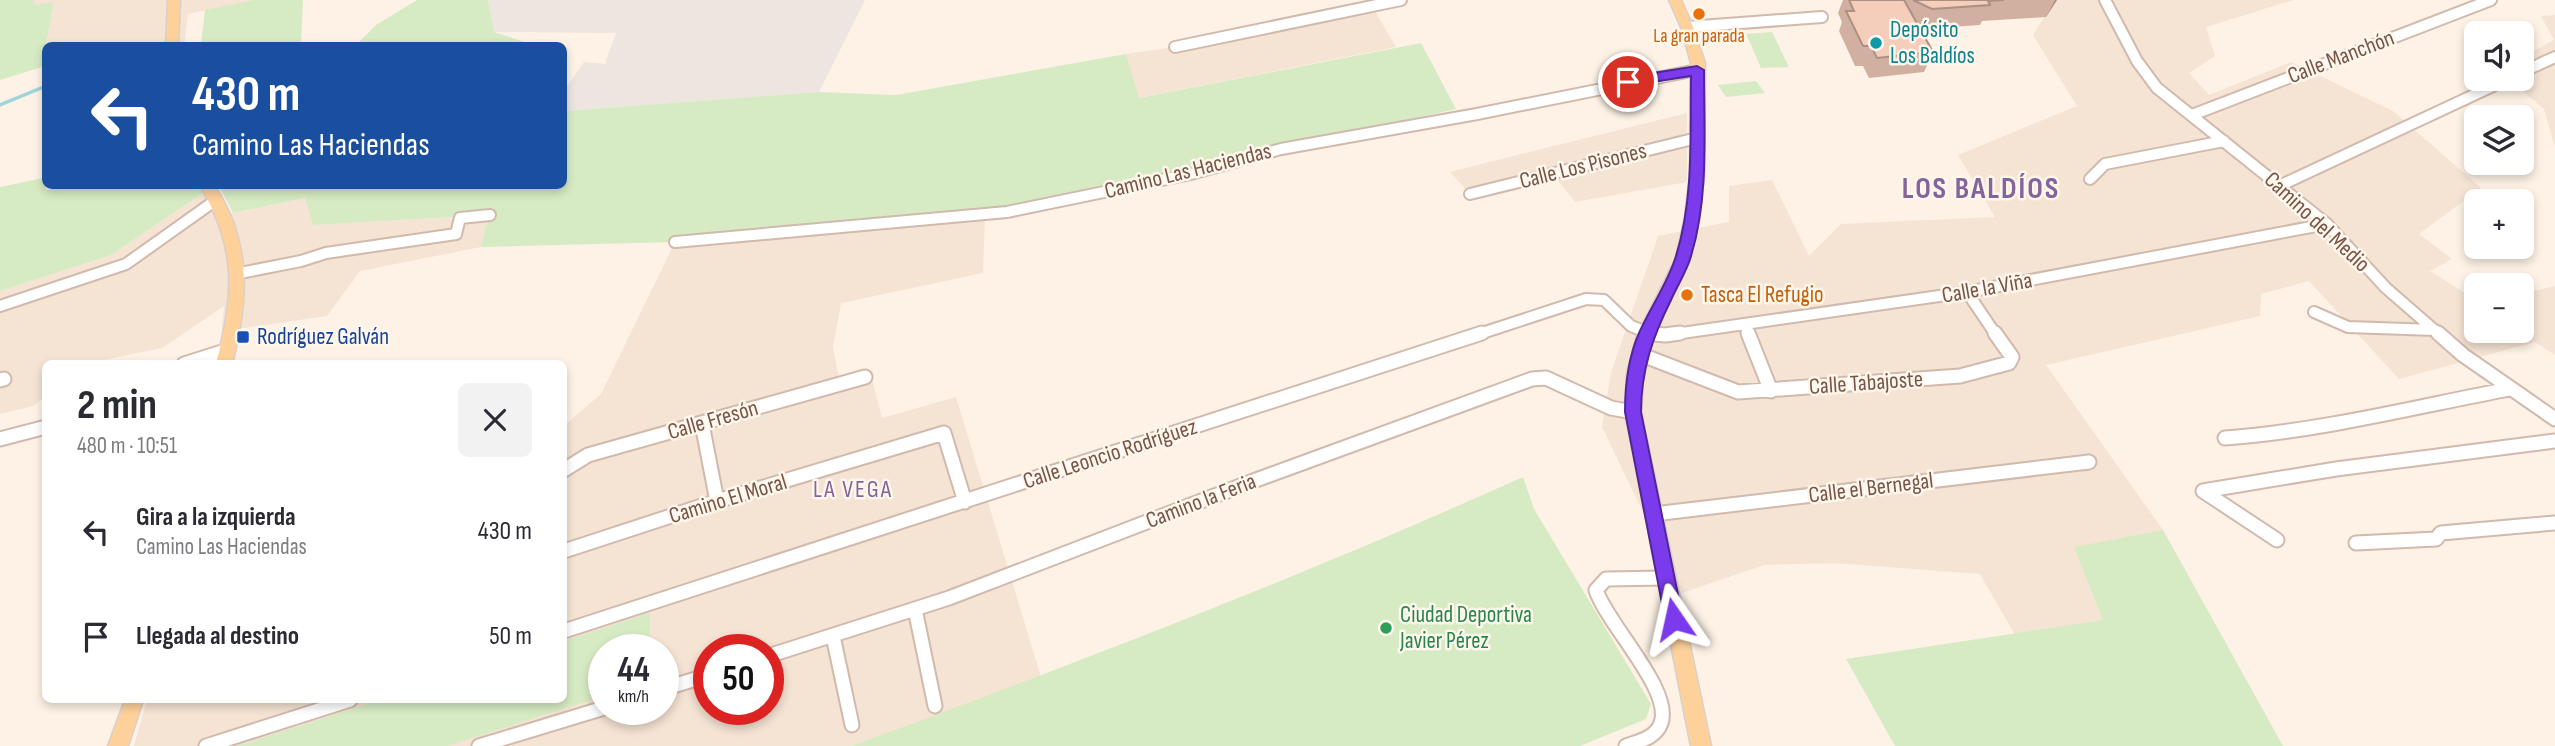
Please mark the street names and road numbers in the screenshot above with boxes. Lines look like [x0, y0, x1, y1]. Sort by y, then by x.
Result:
street label: Calle Manchón [2284, 24, 2398, 90]
street label: Camino Las Haciendas [1102, 137, 1274, 205]
street label: Calle Los Pisones [1517, 137, 1649, 195]
street label: Camino del Medio [2258, 166, 2376, 278]
street label: Calle la Viña [1940, 266, 2034, 310]
street label: Calle Tabajoste [1808, 365, 1924, 401]
street label: Calle Fresón [664, 394, 762, 446]
street label: Calle Leoncio Rodríguez [1019, 413, 1201, 495]
street label: Calle el Bernegal [1807, 466, 1935, 510]
street label: Camino la Feria [1142, 467, 1260, 535]
street label: Camino El Moral [666, 468, 790, 530]

